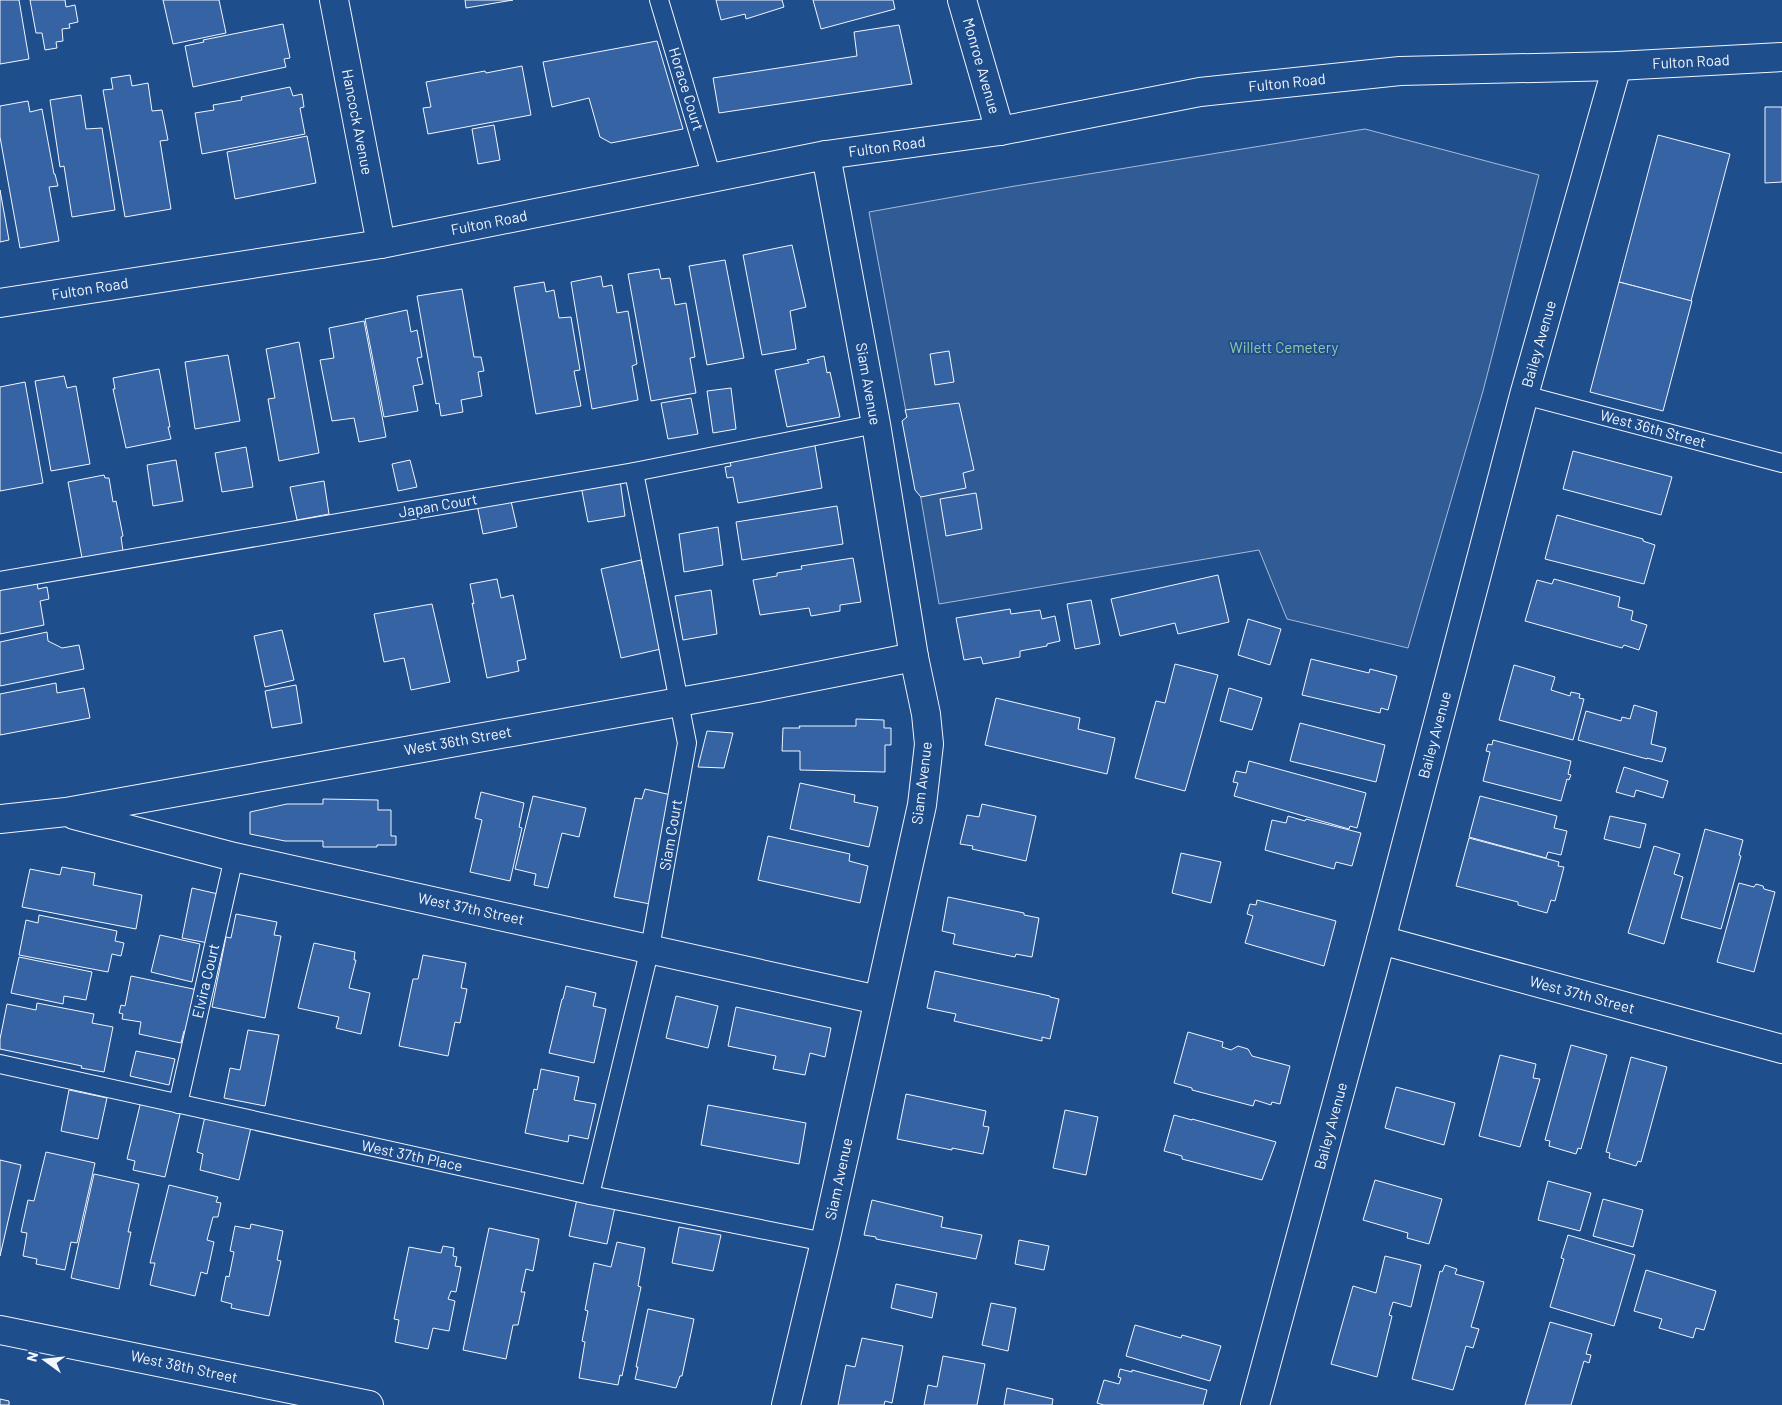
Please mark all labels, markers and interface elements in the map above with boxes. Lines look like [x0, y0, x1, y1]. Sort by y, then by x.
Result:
street label: Monroe Avenue [960, 16, 1004, 116]
street label: Horace Court [666, 45, 708, 133]
street label: Fulton Road [1652, 50, 1730, 72]
street label: Hancock Avenue [339, 67, 377, 176]
street label: Fulton Road [1247, 69, 1326, 95]
street label: Fulton Road [847, 132, 926, 160]
street label: Fulton Road [449, 206, 529, 238]
street label: Fulton Road [50, 273, 130, 303]
street label: Bailey Avenue [1517, 298, 1559, 389]
park label: Willett Cemetery [1229, 338, 1339, 356]
street label: Siam Avenue [853, 341, 885, 426]
street label: West 36th Street [1598, 405, 1708, 451]
street label: Japan Court [397, 489, 479, 521]
street label: Bailey Avenue [1414, 689, 1454, 780]
street label: West 36th Street [403, 722, 513, 758]
street label: Siam Avenue [907, 740, 935, 825]
street label: Siam Court [655, 798, 685, 872]
street label: West 37th Street [416, 888, 526, 928]
street label: Elvira Court [188, 942, 222, 1020]
street label: West 37th Street [1528, 971, 1637, 1017]
street label: Bailey Avenue [1310, 1080, 1350, 1171]
street label: West 37th Place [360, 1136, 464, 1175]
street label: Siam Avenue [821, 1136, 855, 1221]
north arrow [20, 1335, 70, 1385]
street label: West 38th Street [129, 1346, 239, 1386]
text: N [23, 1350, 41, 1363]

